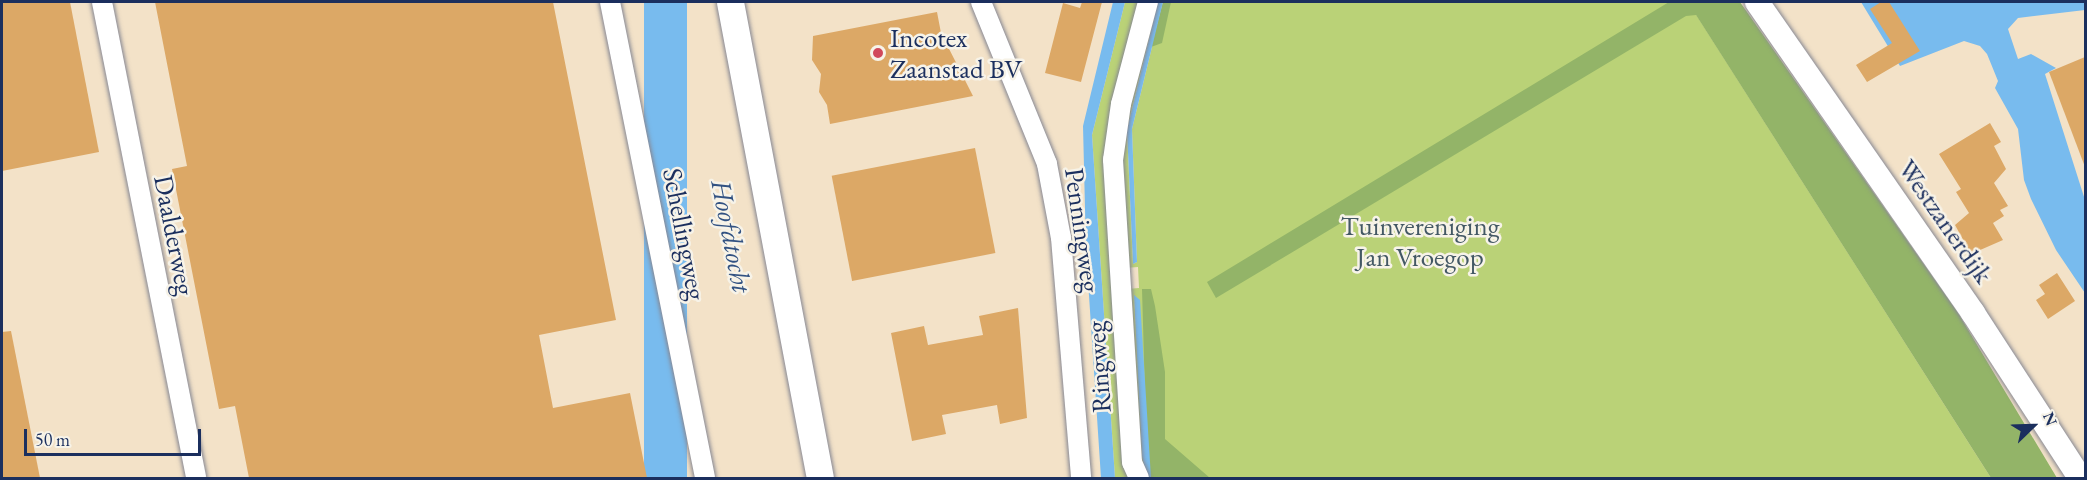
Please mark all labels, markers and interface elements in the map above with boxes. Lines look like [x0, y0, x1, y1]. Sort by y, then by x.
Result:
place label: Incotex Zaanstad BV [890, 21, 1022, 84]
marker: Incotex Zaanstad BV [871, 46, 885, 60]
street label: Westzanerdijk [1892, 153, 2000, 289]
street label: Schellingweg [656, 165, 714, 303]
street label: Penningweg [1058, 166, 1108, 294]
street label: Daalderweg [147, 172, 203, 298]
water label: Hoofdtocht [705, 177, 759, 295]
park label: Tuinvereniging Jan Vroegop [1341, 209, 1499, 272]
street label: Ringweg [1079, 320, 1117, 414]
north arrow [2003, 396, 2063, 456]
text: N [2038, 409, 2062, 429]
scale bar [27, 417, 204, 455]
text: 50 m [35, 428, 70, 451]

